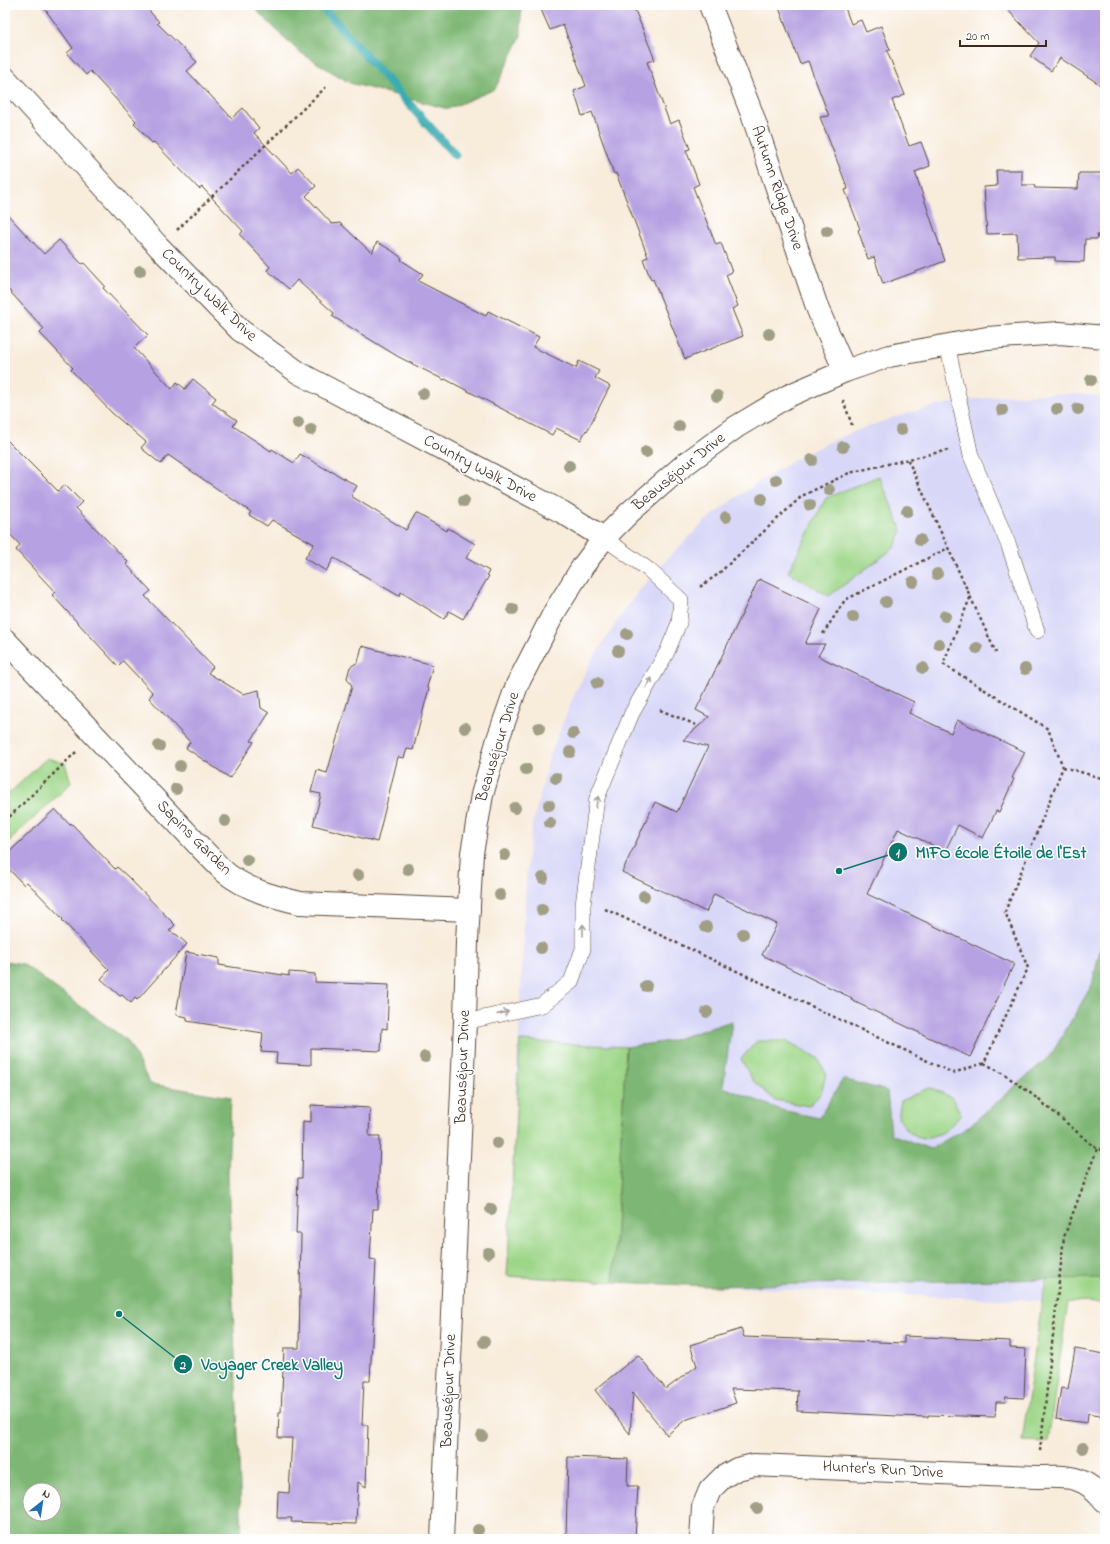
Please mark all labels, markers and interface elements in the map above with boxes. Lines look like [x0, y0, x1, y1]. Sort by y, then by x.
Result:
scale bar [960, 22, 1046, 48]
text: 20 m [966, 28, 989, 46]
street label: Autumn Ridge Drive [744, 123, 810, 254]
street label: Country Walk Drive [156, 243, 263, 348]
street label: Beauséjour Drive [626, 426, 731, 518]
street label: Country Walk Drive [419, 429, 542, 509]
one-way arrow [646, 677, 654, 689]
street label: Beauséjour Drive [470, 688, 526, 806]
street label: Sapins Garden [151, 795, 237, 881]
one-way arrow [594, 795, 602, 808]
callout: MIFO école Étoile de l'Est [888, 838, 1095, 867]
text: MIFO école Étoile de l'Est [916, 841, 1087, 866]
text: 1 [896, 845, 900, 863]
one-way arrow [579, 924, 587, 937]
one-way arrow [497, 1008, 510, 1016]
street label: Beauséjour Drive [449, 1009, 477, 1125]
street label: Beauséjour Drive [435, 1333, 463, 1449]
callout: Voyager Creek Valley [173, 1350, 351, 1379]
text: Voyager Creek Valley [200, 1353, 343, 1380]
text: 2 [179, 1357, 186, 1375]
street label: Hunter's Run Drive [822, 1455, 945, 1485]
north arrow [22, 1482, 62, 1522]
text: N [39, 1485, 54, 1503]

